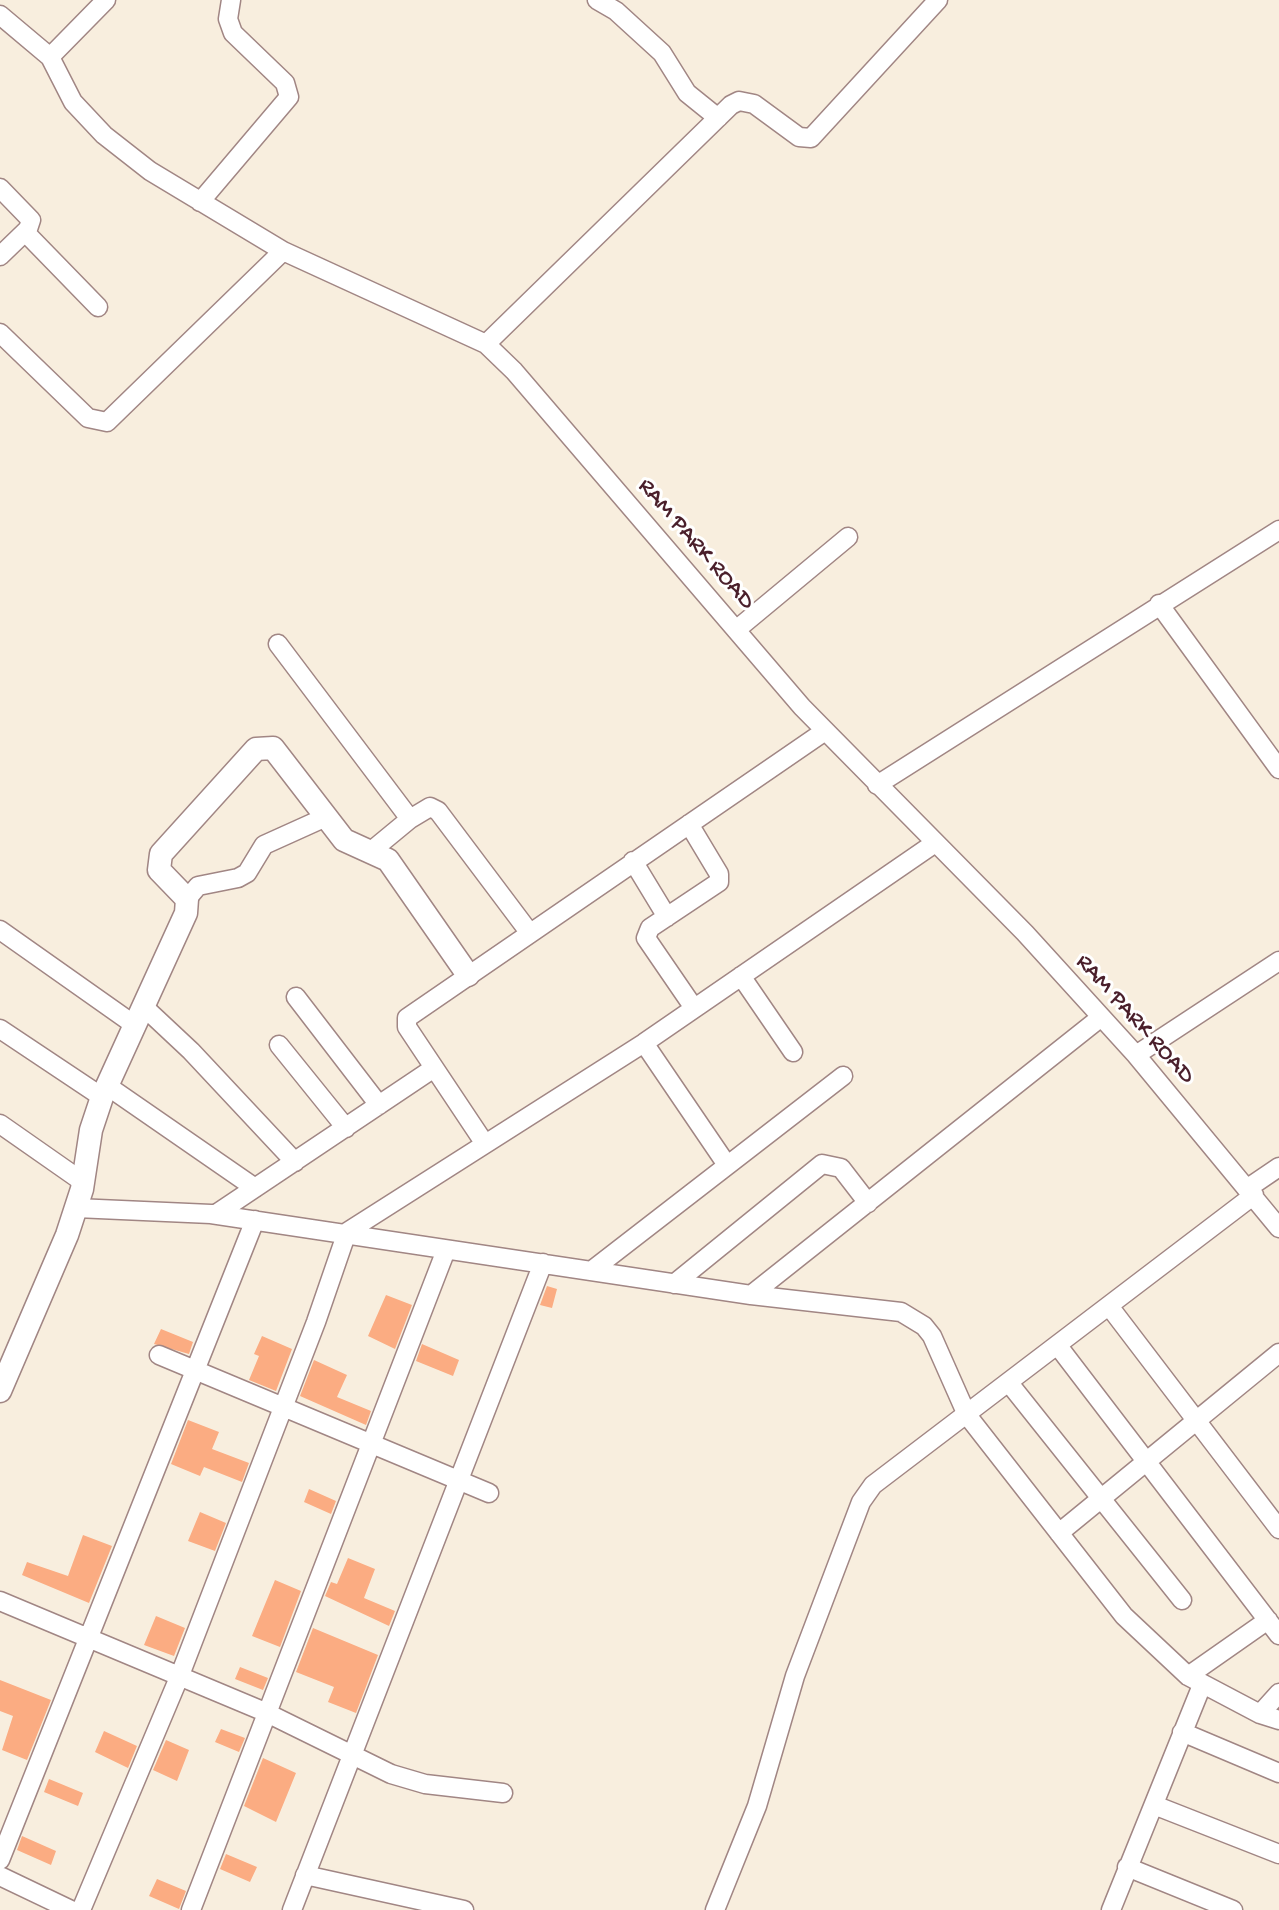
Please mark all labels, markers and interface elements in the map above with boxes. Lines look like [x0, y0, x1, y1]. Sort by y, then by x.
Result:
street label: RAM PARK ROAD [630, 473, 760, 617]
street label: RAM PARK ROAD [1068, 949, 1200, 1091]

